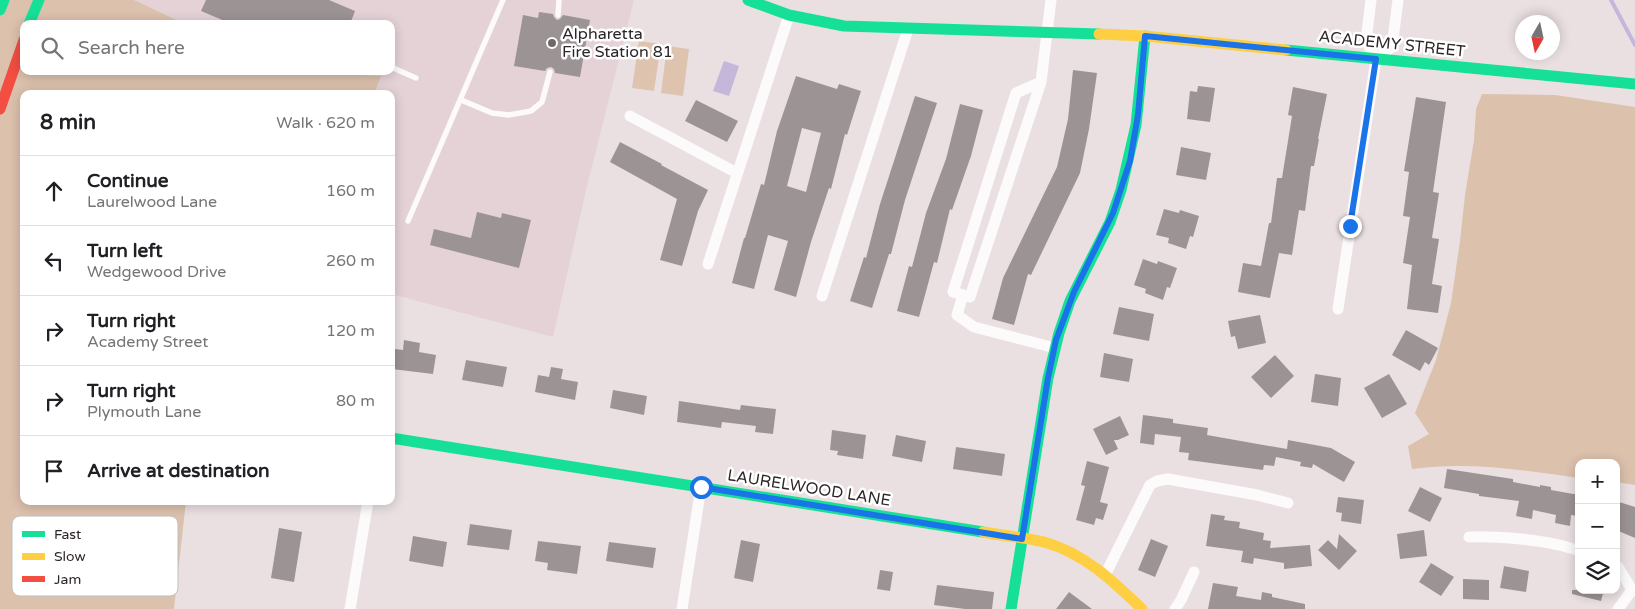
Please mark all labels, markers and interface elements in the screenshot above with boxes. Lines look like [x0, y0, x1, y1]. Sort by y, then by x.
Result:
north arrow [1515, 15, 1560, 60]
search box [20, 20, 395, 75]
place label: Alpharetta Fire Station 81 [562, 24, 673, 62]
street label: ACADEMY STREET [1318, 26, 1467, 62]
icon: search [38, 34, 66, 62]
text: Search here [78, 37, 185, 59]
marker: Alpharetta Fire Station 81 [546, 37, 558, 49]
text: 8 min [40, 110, 96, 135]
text: Walk · 620 m [276, 113, 375, 133]
text: Continue [87, 170, 169, 192]
icon: ahead [40, 177, 68, 205]
text: 160 m [326, 181, 375, 201]
text: Laurelwood Lane [87, 192, 217, 212]
route end [1339, 215, 1362, 238]
text: Turn left [87, 240, 163, 262]
icon: left [40, 247, 68, 275]
text: 260 m [326, 251, 375, 271]
text: Wedgewood Drive [87, 262, 226, 282]
text: Turn right [87, 310, 175, 332]
icon: right [40, 317, 68, 345]
text: 120 m [326, 321, 375, 341]
text: Academy Street [87, 332, 208, 352]
text: Turn right [87, 380, 175, 402]
icon: right [40, 387, 68, 415]
text: 80 m [336, 391, 375, 411]
text: Plymouth Lane [87, 402, 201, 422]
icon: arrive [40, 457, 68, 485]
map controls [1575, 459, 1620, 594]
button: + [1575, 459, 1620, 504]
text: Arrive at destination [87, 460, 270, 482]
street label: LAURELWOOD LANE [726, 465, 892, 511]
route start [690, 476, 713, 499]
button: − [1575, 504, 1620, 549]
legend [12, 516, 178, 596]
text: Fast [54, 526, 82, 543]
text: Slow [54, 548, 86, 565]
button: layers [1575, 549, 1620, 594]
text: Jam [54, 571, 81, 588]

